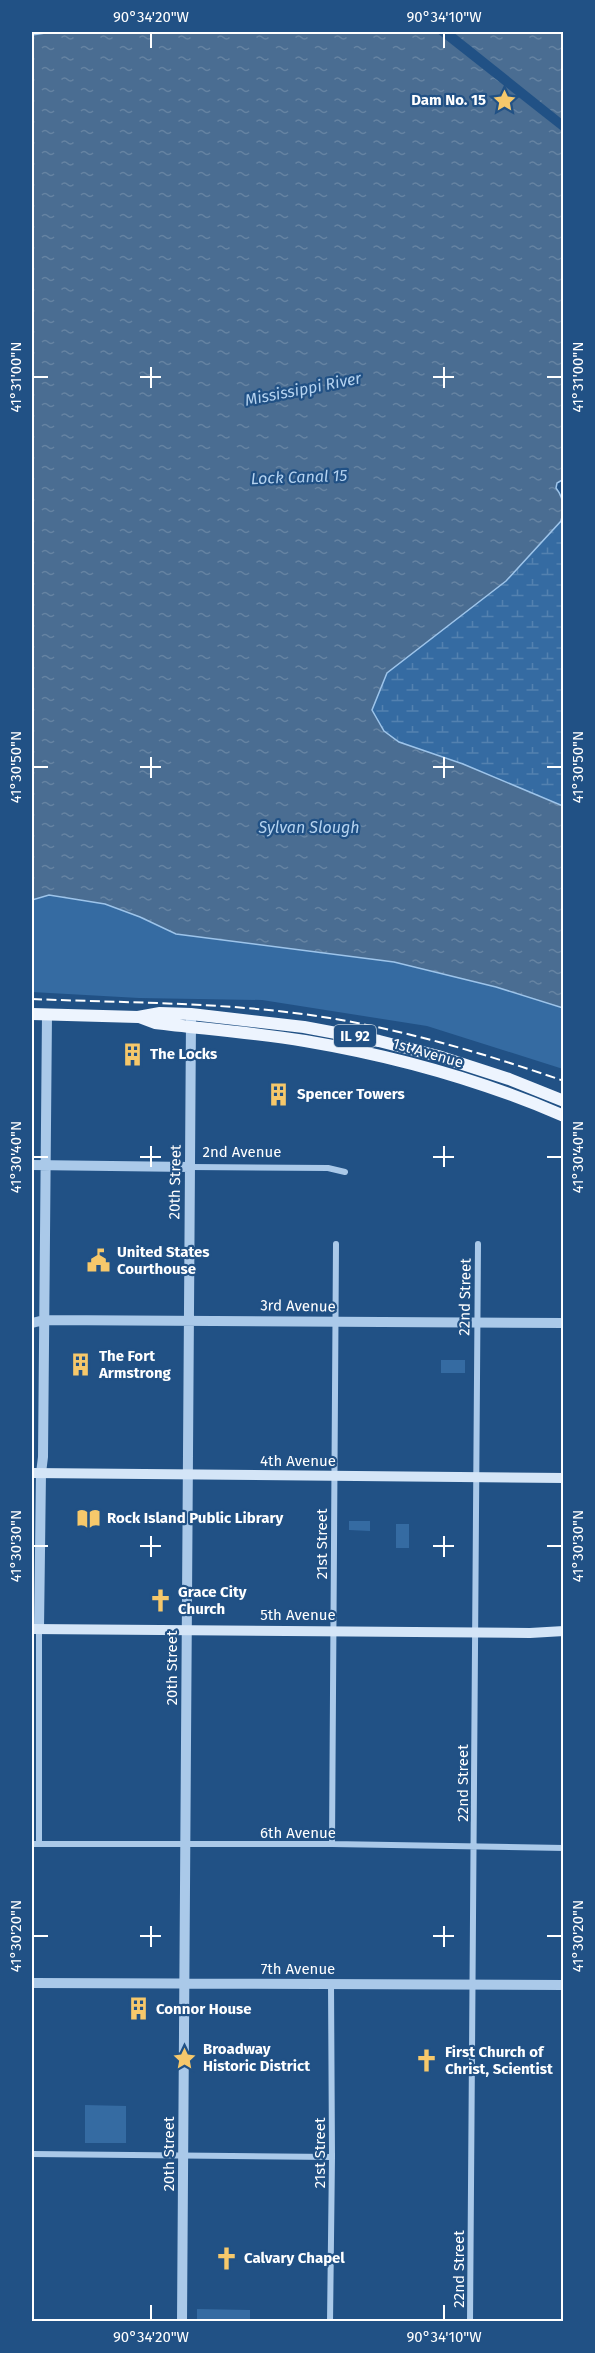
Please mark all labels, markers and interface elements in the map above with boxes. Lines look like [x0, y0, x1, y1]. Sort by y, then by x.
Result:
text: 90°34'20"W [113, 8, 190, 26]
text: 90°34'10"W [406, 8, 482, 26]
place icon: Dam No. 15 [491, 87, 517, 113]
place label: Dam No. 15 [411, 91, 486, 109]
text: 41°31'00"N [7, 341, 25, 413]
text: 41°31'00"N [569, 341, 587, 413]
water label: Mississippi River [243, 368, 364, 410]
water label: Lock Canal 15 [250, 466, 348, 488]
text: 41°30'50"N [7, 731, 25, 803]
text: 41°30'50"N [569, 731, 587, 803]
water label: Sylvan Slough [257, 818, 360, 837]
road number: IL 92 [334, 1025, 376, 1047]
street label: 1st Avenue [391, 1034, 465, 1072]
building icon: The Locks [119, 1041, 145, 1067]
place label: The Locks [150, 1045, 217, 1063]
building icon: Spencer Towers [266, 1081, 292, 1107]
place label: Spencer Towers [297, 1085, 405, 1103]
text: 41°30'40"N [7, 1121, 25, 1193]
text: 41°30'40"N [569, 1121, 587, 1193]
street label: 2nd Avenue [203, 1143, 281, 1161]
street label: 20th Street [165, 1144, 185, 1219]
place label: United States Courthouse [117, 1243, 209, 1278]
public building icon: United States Courthouse [86, 1248, 112, 1274]
street label: 22nd Street [455, 1258, 475, 1336]
street label: 3rd Avenue [260, 1296, 336, 1316]
place label: The Fort Armstrong [98, 1347, 172, 1382]
building icon: The Fort Armstrong [68, 1352, 94, 1378]
street label: 4th Avenue [260, 1452, 336, 1470]
library icon: Rock Island Public Library [76, 1505, 102, 1531]
street label: 21st Street [313, 1508, 331, 1579]
place label: Rock Island Public Library [107, 1509, 283, 1527]
text: 41°30'30"N [7, 1510, 25, 1582]
text: 41°30'30"N [569, 1510, 587, 1582]
place label: Grace City Church [178, 1583, 247, 1618]
church icon: Grace City Church [147, 1588, 173, 1614]
street label: 5th Avenue [260, 1606, 336, 1624]
street label: 20th Street [163, 1630, 181, 1705]
street label: 22nd Street [454, 1744, 472, 1822]
street label: 6th Avenue [260, 1824, 336, 1842]
text: 41°30'20"N [7, 1900, 25, 1972]
text: 41°30'20"N [569, 1900, 587, 1972]
street label: 7th Avenue [261, 1960, 335, 1978]
building icon: Connor House [125, 1996, 151, 2022]
place label: Connor House [156, 2000, 252, 2018]
place label: Broadway Historic District [203, 2040, 310, 2075]
place label: First Church of Christ, Scientist [445, 2043, 553, 2078]
place icon: Broadway Historic District [172, 2045, 198, 2071]
church icon: First Church of Christ, Scientist [414, 2048, 440, 2074]
street label: 20th Street [160, 2116, 178, 2191]
street label: 21st Street [311, 2117, 329, 2188]
street label: 22nd Street [450, 2230, 468, 2308]
church icon: Calvary Chapel [213, 2245, 239, 2271]
place label: Calvary Chapel [244, 2249, 345, 2267]
text: 90°34'20"W [113, 2328, 190, 2346]
text: 90°34'10"W [406, 2328, 482, 2346]

